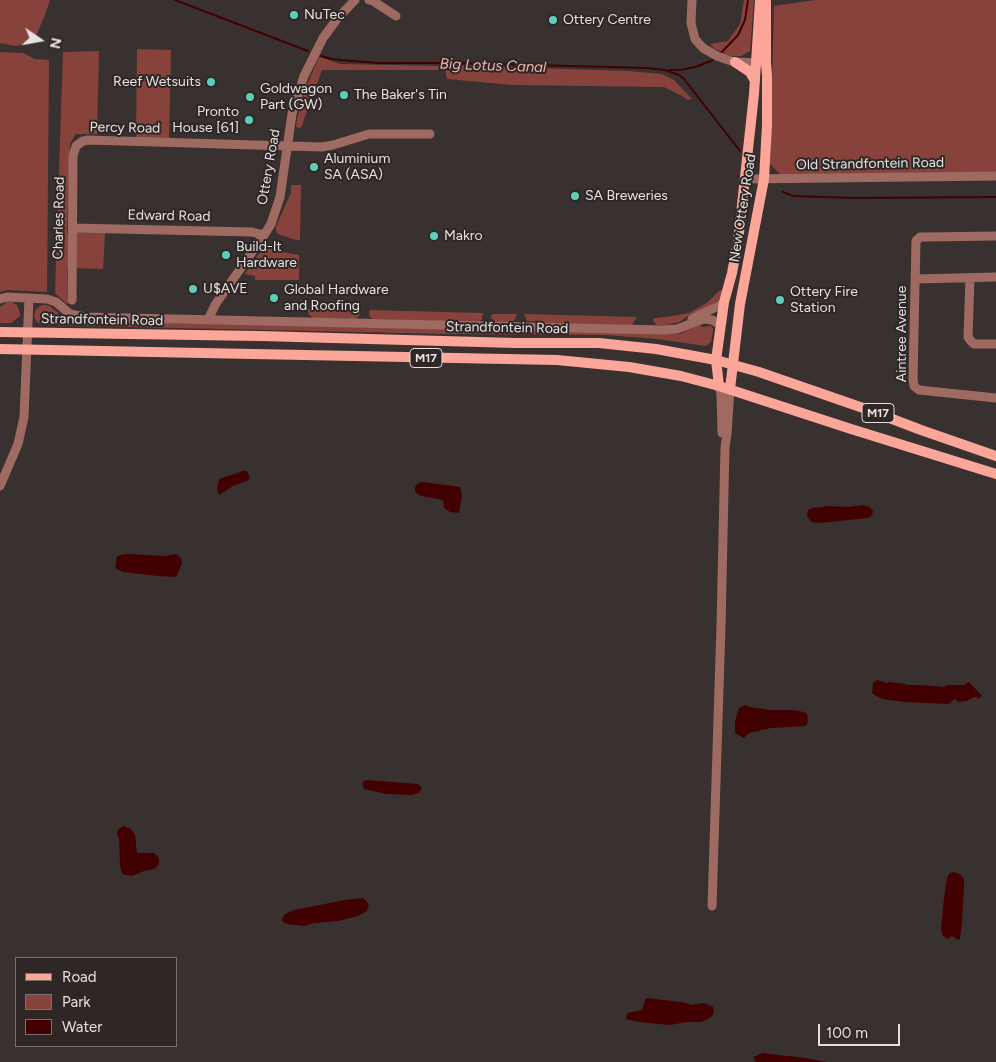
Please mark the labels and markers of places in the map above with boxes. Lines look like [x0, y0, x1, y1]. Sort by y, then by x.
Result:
place label: NuTec [304, 7, 345, 23]
marker: NuTec [288, 9, 300, 21]
place label: Ottery Centre [563, 12, 651, 28]
marker: Ottery Centre [547, 14, 559, 26]
place label: Reef Wetsuits [113, 74, 201, 90]
marker: Reef Wetsuits [205, 76, 217, 88]
place label: Goldwagon Part (GW) [260, 81, 332, 114]
place label: The Baker's Tin [354, 87, 447, 103]
marker: The Baker's Tin [338, 89, 350, 101]
marker: Goldwagon Part (GW) [244, 91, 256, 103]
place label: Pronto House [61] [172, 104, 239, 136]
marker: Pronto House [61] [243, 114, 255, 126]
place label: Aluminium SA (ASA) [324, 151, 390, 184]
marker: Aluminium SA (ASA) [308, 161, 320, 173]
place label: SA Breweries [585, 188, 668, 204]
marker: SA Breweries [569, 190, 581, 202]
place label: Makro [444, 228, 483, 244]
marker: Makro [428, 230, 440, 242]
place label: Build-It Hardware [236, 239, 297, 272]
marker: Build-It Hardware [220, 249, 232, 261]
place label: U$AVE [203, 281, 248, 297]
place label: Global Hardware and Roofing [284, 282, 389, 314]
marker: U$AVE [187, 283, 199, 295]
place label: Ottery Fire Station [790, 284, 858, 316]
marker: Global Hardware and Roofing [268, 292, 280, 304]
marker: Ottery Fire Station [774, 294, 786, 306]

